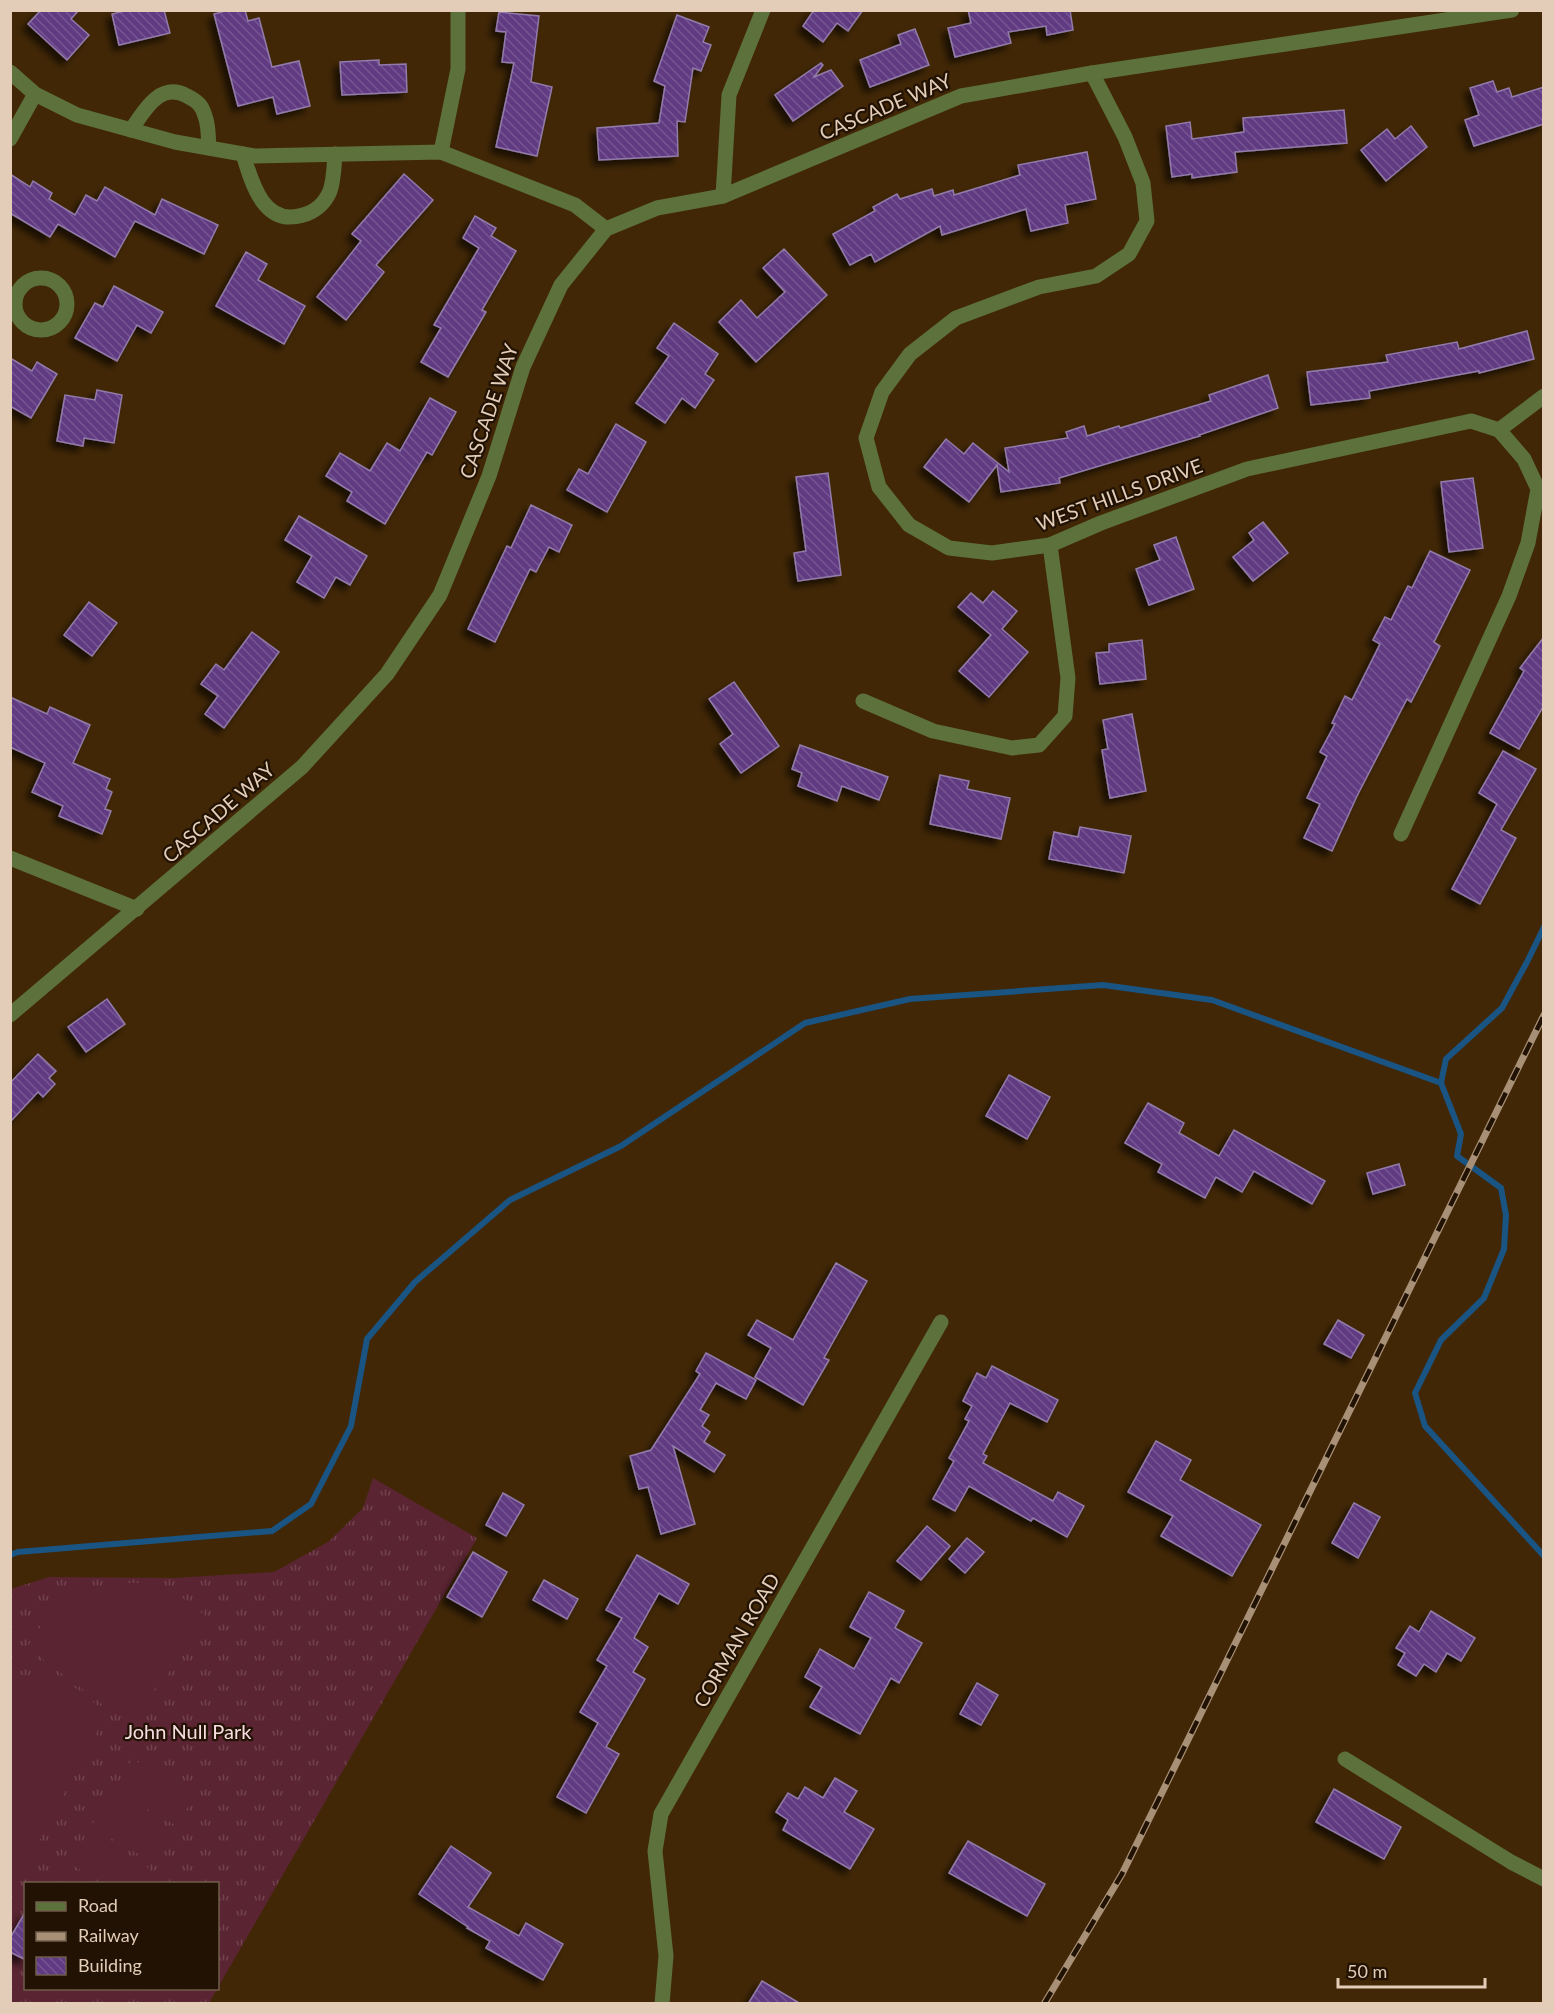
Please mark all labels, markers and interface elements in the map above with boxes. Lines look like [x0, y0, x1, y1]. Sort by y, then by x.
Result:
street label: CASCADE WAY [816, 67, 955, 145]
street label: CASCADE WAY [454, 340, 522, 481]
street label: WEST HILLS DRIVE [1033, 453, 1205, 535]
street label: CASCADE WAY [157, 756, 279, 867]
street label: CORMAN ROAD [688, 1569, 784, 1711]
park label: John Null Park [125, 1719, 252, 1743]
legend [24, 1882, 219, 1990]
text: Road [78, 1894, 118, 1916]
text: Railway [78, 1924, 139, 1946]
scale bar [1338, 1951, 1485, 1989]
text: Building [78, 1954, 142, 1976]
text: 50 m [1347, 1960, 1387, 1982]

